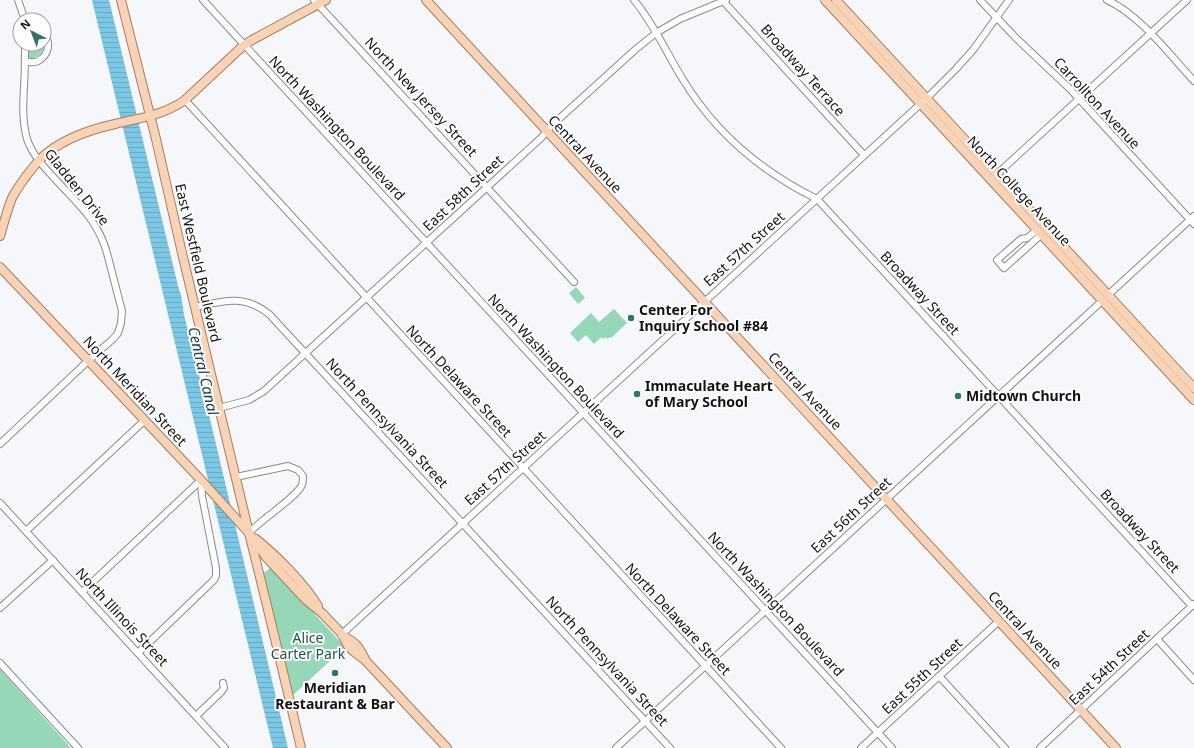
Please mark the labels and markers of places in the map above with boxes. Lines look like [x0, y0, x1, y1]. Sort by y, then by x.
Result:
place label: Center For Inquiry School #84 [639, 300, 768, 335]
marker: Center For Inquiry School #84 [626, 313, 636, 323]
place label: Immaculate Heart of Mary School [645, 376, 773, 411]
place label: Midtown Church [966, 386, 1081, 405]
marker: Immaculate Heart of Mary School [632, 389, 642, 399]
marker: Midtown Church [953, 391, 963, 401]
marker: Meridian Restaurant & Bar [330, 668, 340, 678]
place label: Meridian Restaurant & Bar [275, 678, 395, 713]

